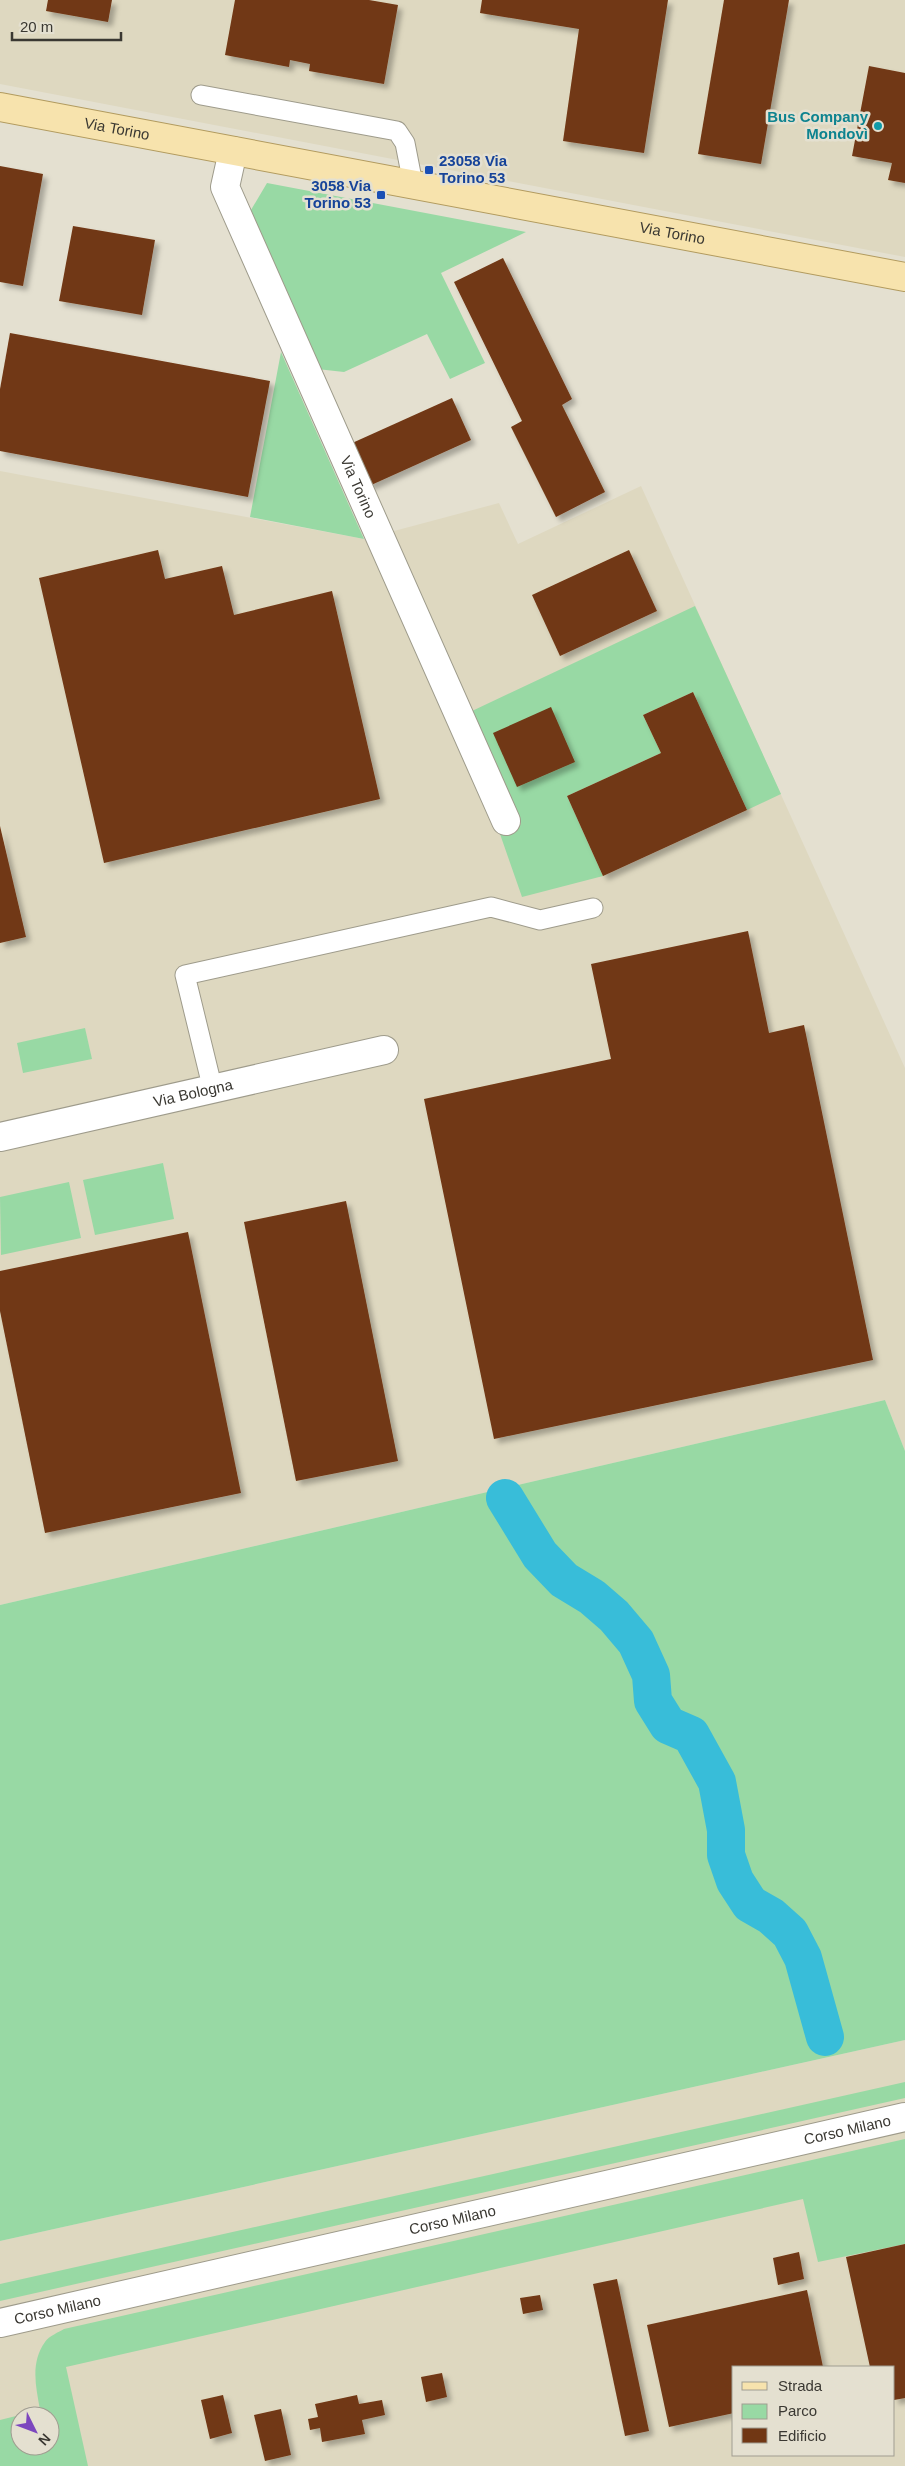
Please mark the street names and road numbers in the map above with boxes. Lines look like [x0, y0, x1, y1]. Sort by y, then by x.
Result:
street label: Via Torino [83, 114, 151, 143]
street label: Via Torino [638, 218, 706, 247]
street label: Via Torino [337, 453, 380, 520]
street label: Via Bologna [152, 1075, 235, 1110]
street label: Corso Milano [802, 2112, 892, 2148]
street label: Corso Milano [407, 2201, 497, 2238]
street label: Corso Milano [12, 2291, 102, 2328]

